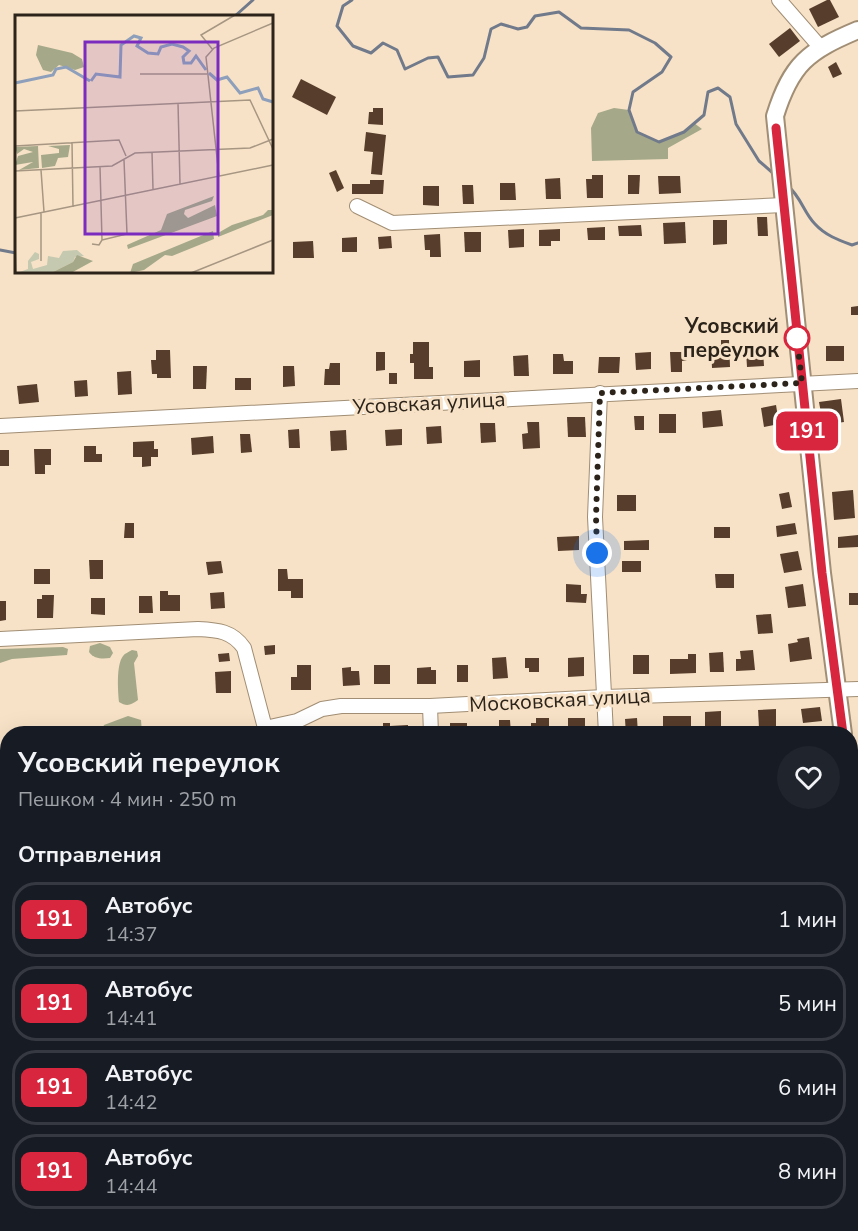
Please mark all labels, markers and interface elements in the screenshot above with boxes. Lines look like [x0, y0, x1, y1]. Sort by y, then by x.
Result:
inset map [15, 15, 273, 273]
place label: Усовский переулок [683, 312, 779, 364]
marker: Усовский переулок [784, 325, 810, 351]
street label: Усовская улица [351, 385, 506, 421]
line badge: 191 [772, 412, 842, 450]
text: 191 [788, 417, 826, 445]
your location [582, 538, 612, 568]
street label: Московская улица [469, 681, 651, 719]
text: Усовский переулок [18, 744, 280, 782]
button: heart [777, 746, 840, 809]
text: Пешком · 4 мин · 250 m [18, 786, 237, 813]
text: Отправления [18, 840, 162, 870]
text: Автобус [105, 891, 193, 921]
text: 191 [35, 905, 73, 933]
text: 1 мин [778, 905, 837, 935]
text: 14:37 [105, 921, 158, 948]
text: Автобус [105, 975, 193, 1005]
text: 191 [35, 989, 73, 1017]
text: 5 мин [778, 989, 837, 1019]
text: 14:41 [105, 1005, 158, 1032]
text: Автобус [105, 1059, 193, 1089]
text: 191 [35, 1073, 73, 1101]
text: 6 мин [778, 1073, 837, 1103]
text: 14:42 [105, 1089, 158, 1116]
text: Автобус [105, 1143, 193, 1173]
text: 191 [35, 1157, 73, 1185]
text: 8 мин [778, 1157, 837, 1187]
text: 14:44 [105, 1173, 158, 1200]

